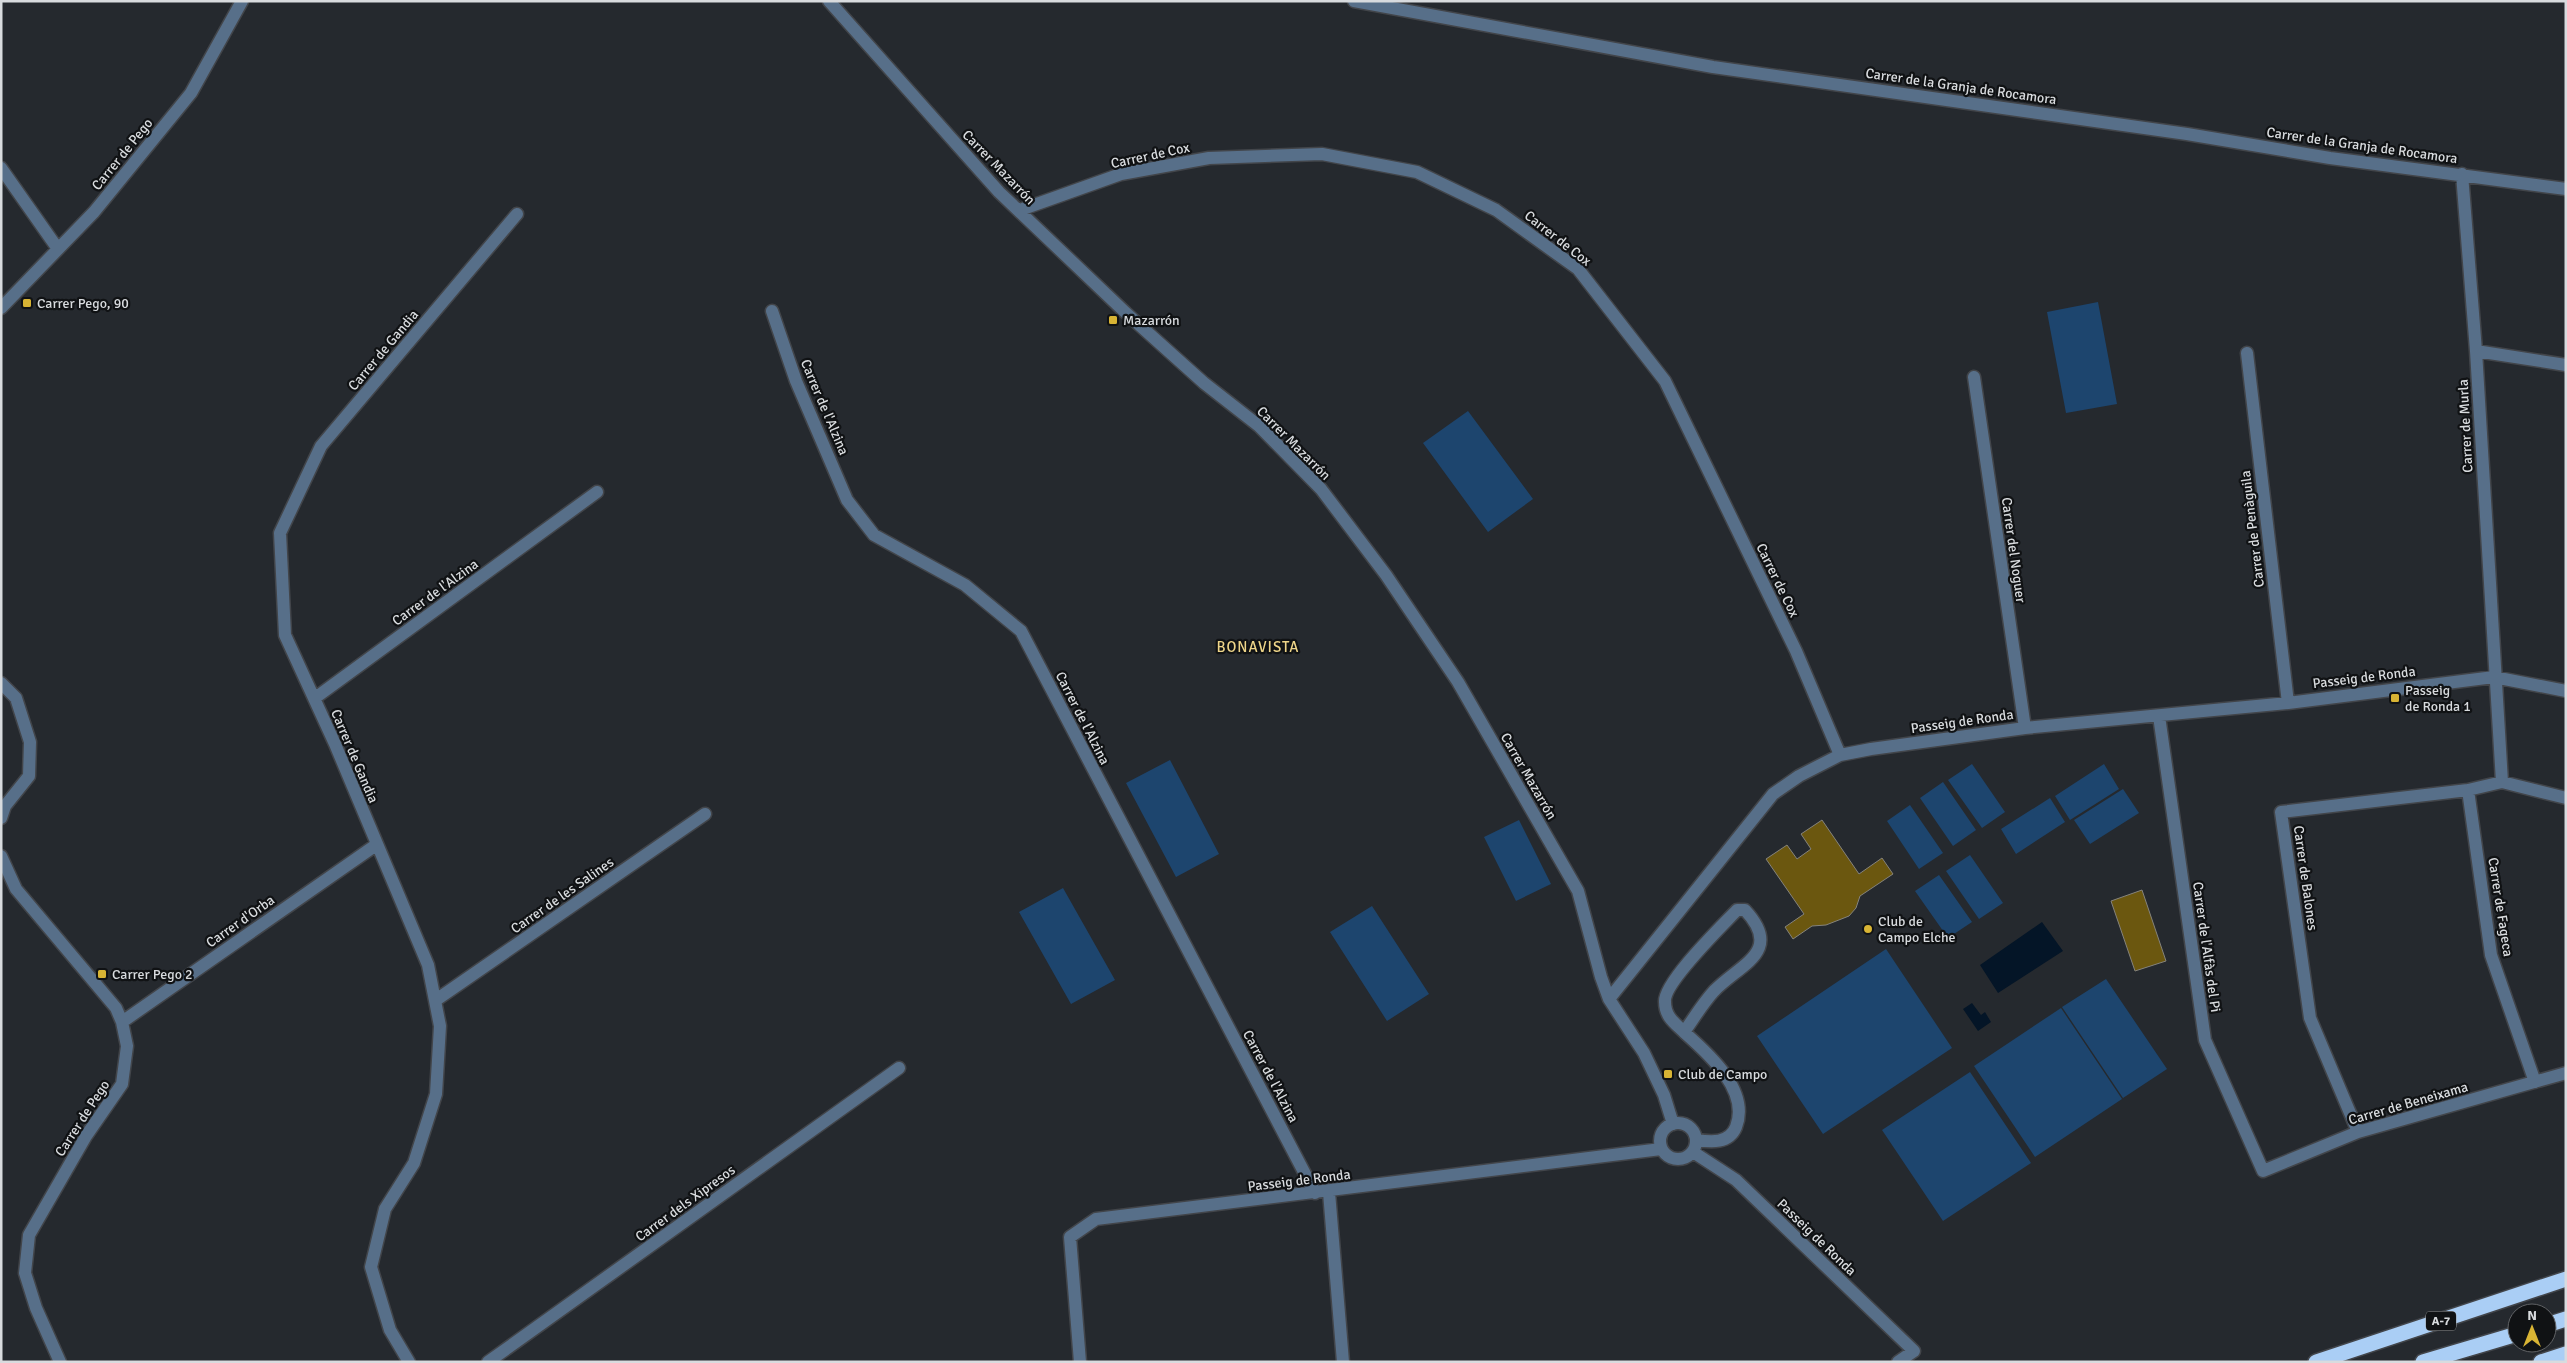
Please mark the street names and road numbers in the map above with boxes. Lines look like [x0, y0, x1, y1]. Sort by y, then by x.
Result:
street label: Carrer de la Granja de Rocamora [1864, 65, 2058, 108]
street label: Carrer de Pego [88, 115, 157, 194]
street label: Carrer de la Granja de Rocamora [2265, 124, 2459, 167]
street label: Carrer Mazarrón [959, 126, 1039, 208]
street label: Carrer de Cox [1109, 139, 1192, 172]
street label: Carrer de Cox [1521, 207, 1595, 270]
street label: Carrer de Gandia [345, 306, 422, 394]
street label: Carrer de l'Alzina [797, 357, 852, 458]
street label: Carrer de Murla [2455, 379, 2476, 473]
street label: Carrer Mazarrón [1253, 403, 1334, 484]
street label: Carrer de Penàguila [2237, 470, 2268, 588]
street label: Carrer del Noguer [1998, 496, 2029, 605]
street label: Carrer de Cox [1752, 541, 1803, 620]
street label: Carrer de l'Alzina [389, 555, 482, 629]
street label: Passeig de Ronda [2312, 663, 2416, 692]
street label: Carrer de l'Alzina [1052, 669, 1113, 768]
street label: Passeig de Ronda [1910, 706, 2014, 737]
street label: Carrer de Gandia [327, 707, 382, 806]
street label: Carrer Mazarrón [1497, 730, 1560, 823]
street label: Carrer de Balones [2290, 824, 2321, 932]
street label: Carrer de les Salines [507, 853, 617, 937]
street label: Carrer de Fageca [2484, 856, 2517, 958]
street label: Carrer de l'Alfàs del Pi [2189, 881, 2224, 1013]
street label: Carrer d'Orba [203, 892, 278, 951]
street label: Carrer de l'Alzina [1239, 1027, 1302, 1125]
street label: Carrer de Pego [51, 1077, 113, 1160]
street label: Carrer de Beneixama [2346, 1078, 2470, 1129]
street label: Carrer dels Xipresos [632, 1161, 739, 1245]
street label: Passeig de Ronda [1247, 1166, 1351, 1195]
street label: Passeig de Ronda [1774, 1195, 1860, 1279]
road number: A-7 [2426, 1312, 2456, 1330]

